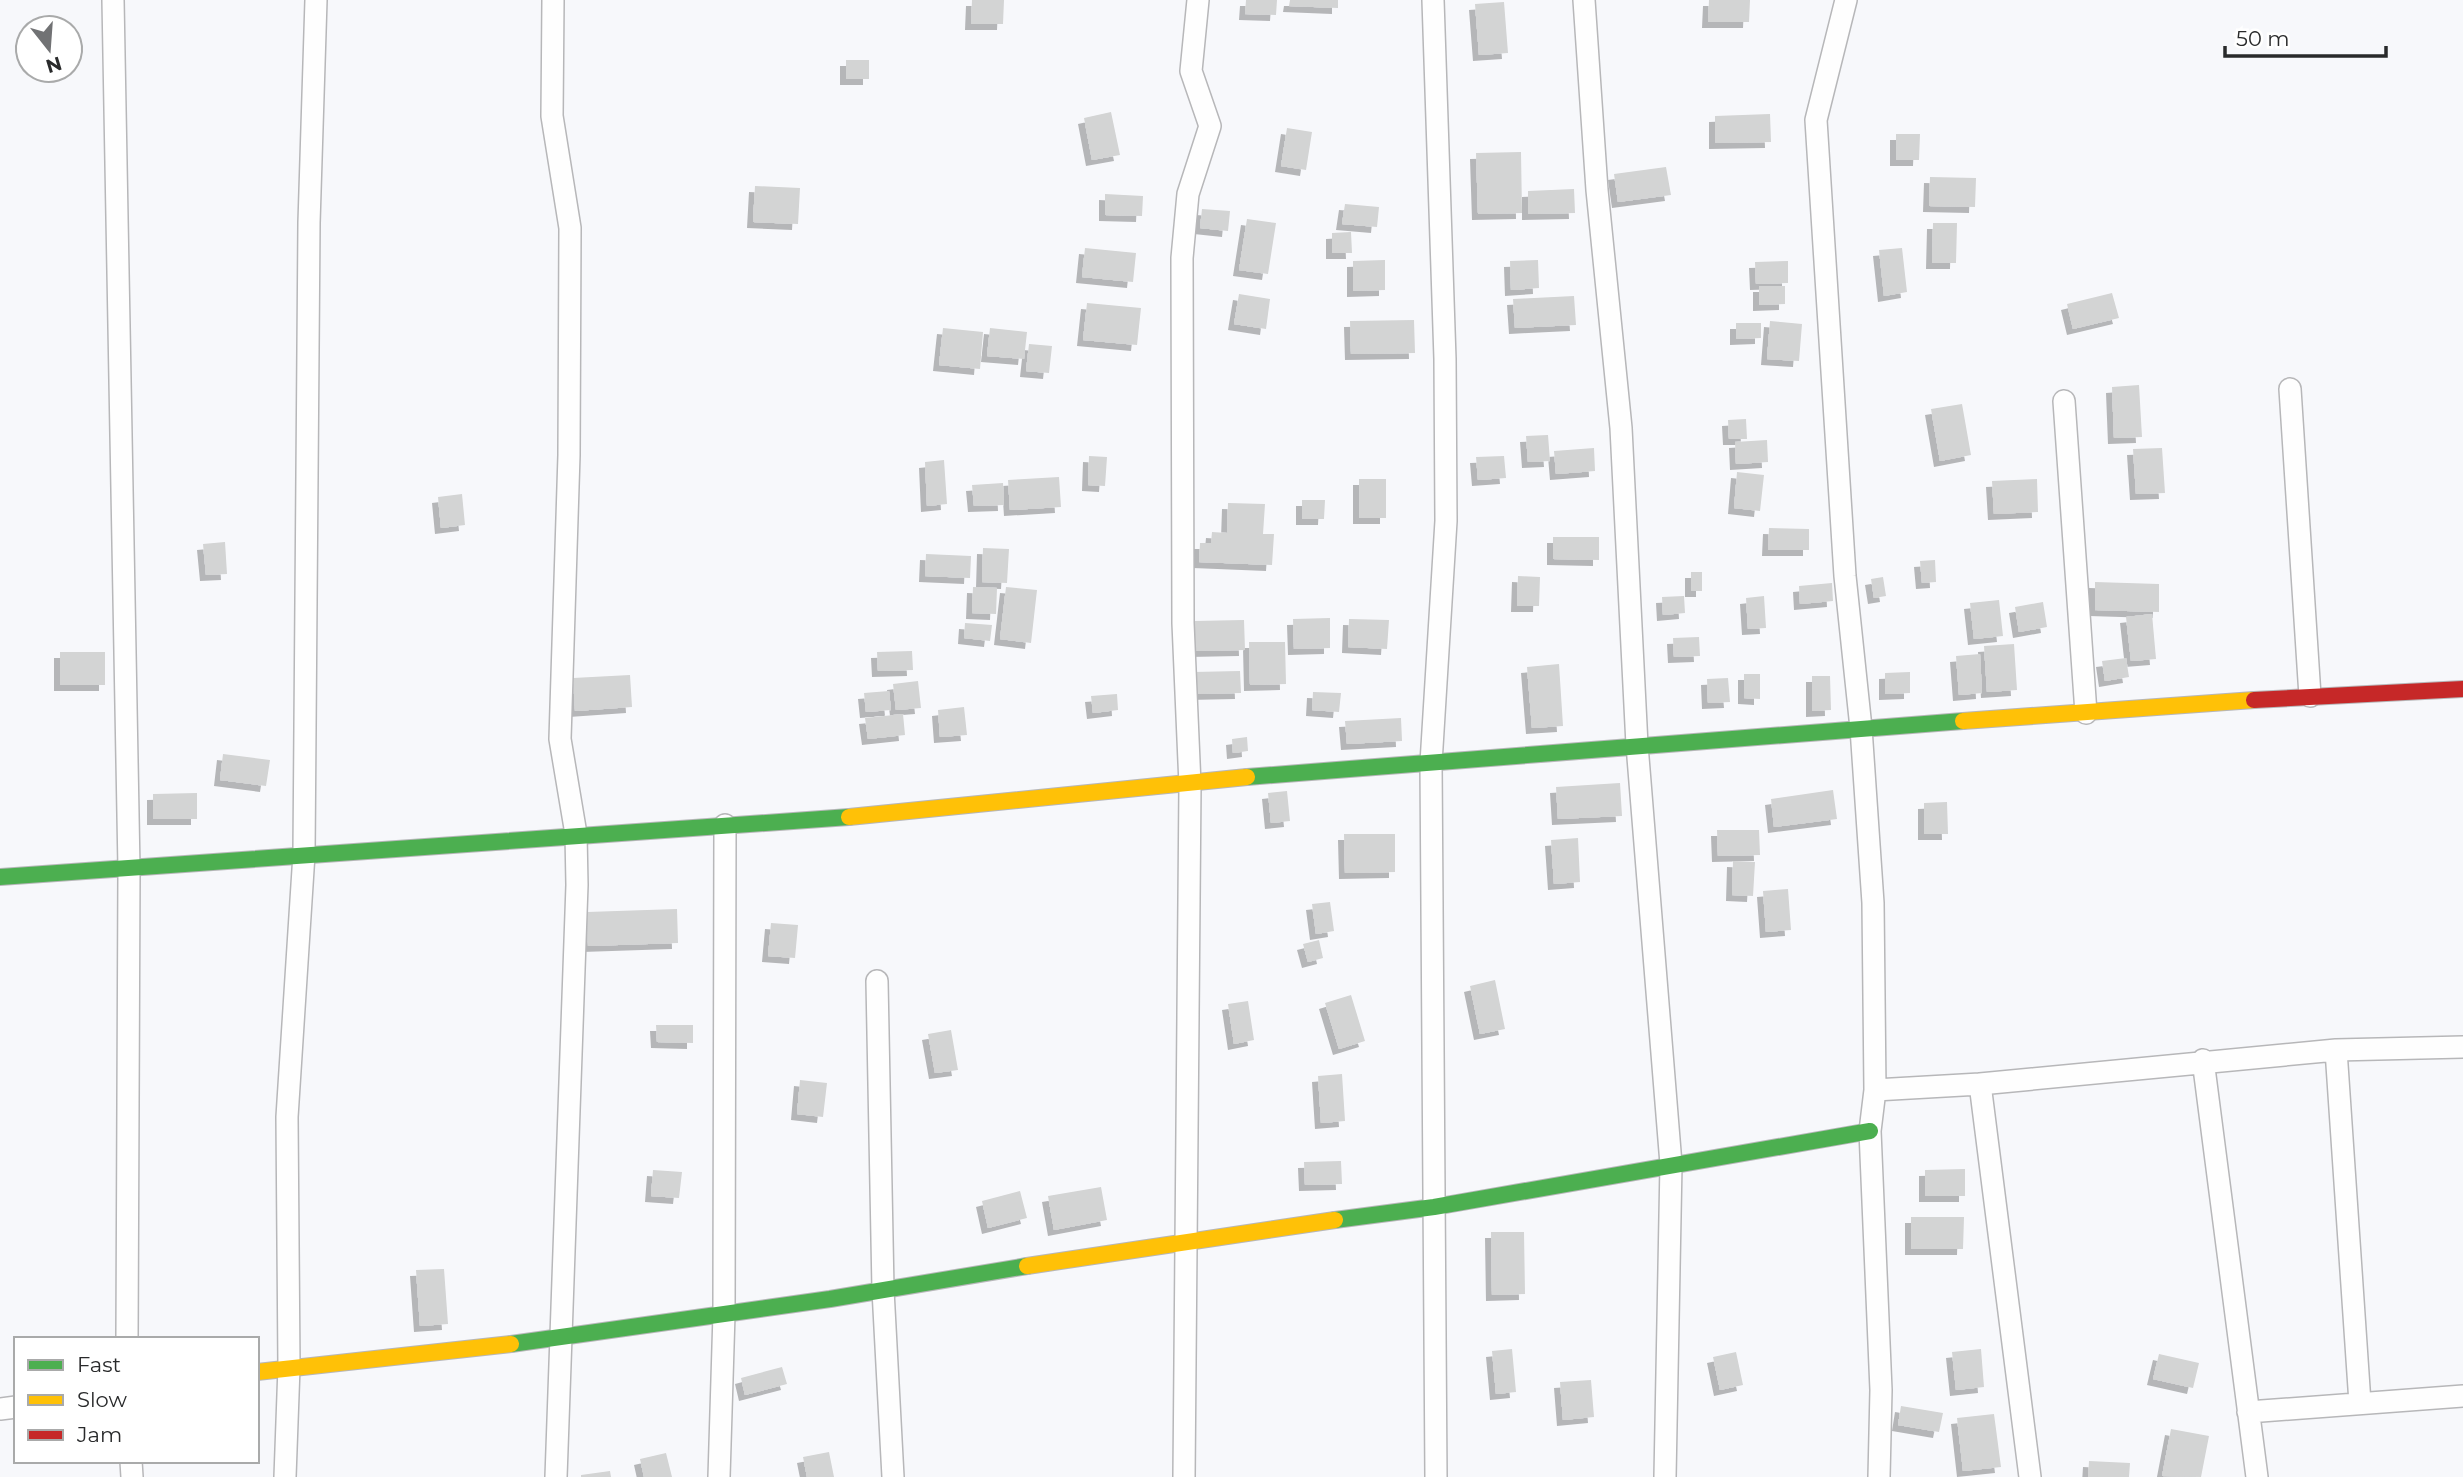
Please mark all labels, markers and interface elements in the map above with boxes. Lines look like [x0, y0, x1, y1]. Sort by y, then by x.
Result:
north arrow [14, 14, 84, 84]
scale bar [2225, 14, 2386, 58]
text: 50 m [2236, 26, 2290, 51]
text: N [43, 52, 65, 78]
legend [14, 1337, 259, 1463]
text: Fast [77, 1352, 121, 1377]
text: Slow [77, 1387, 127, 1412]
text: Jam [76, 1422, 122, 1447]

